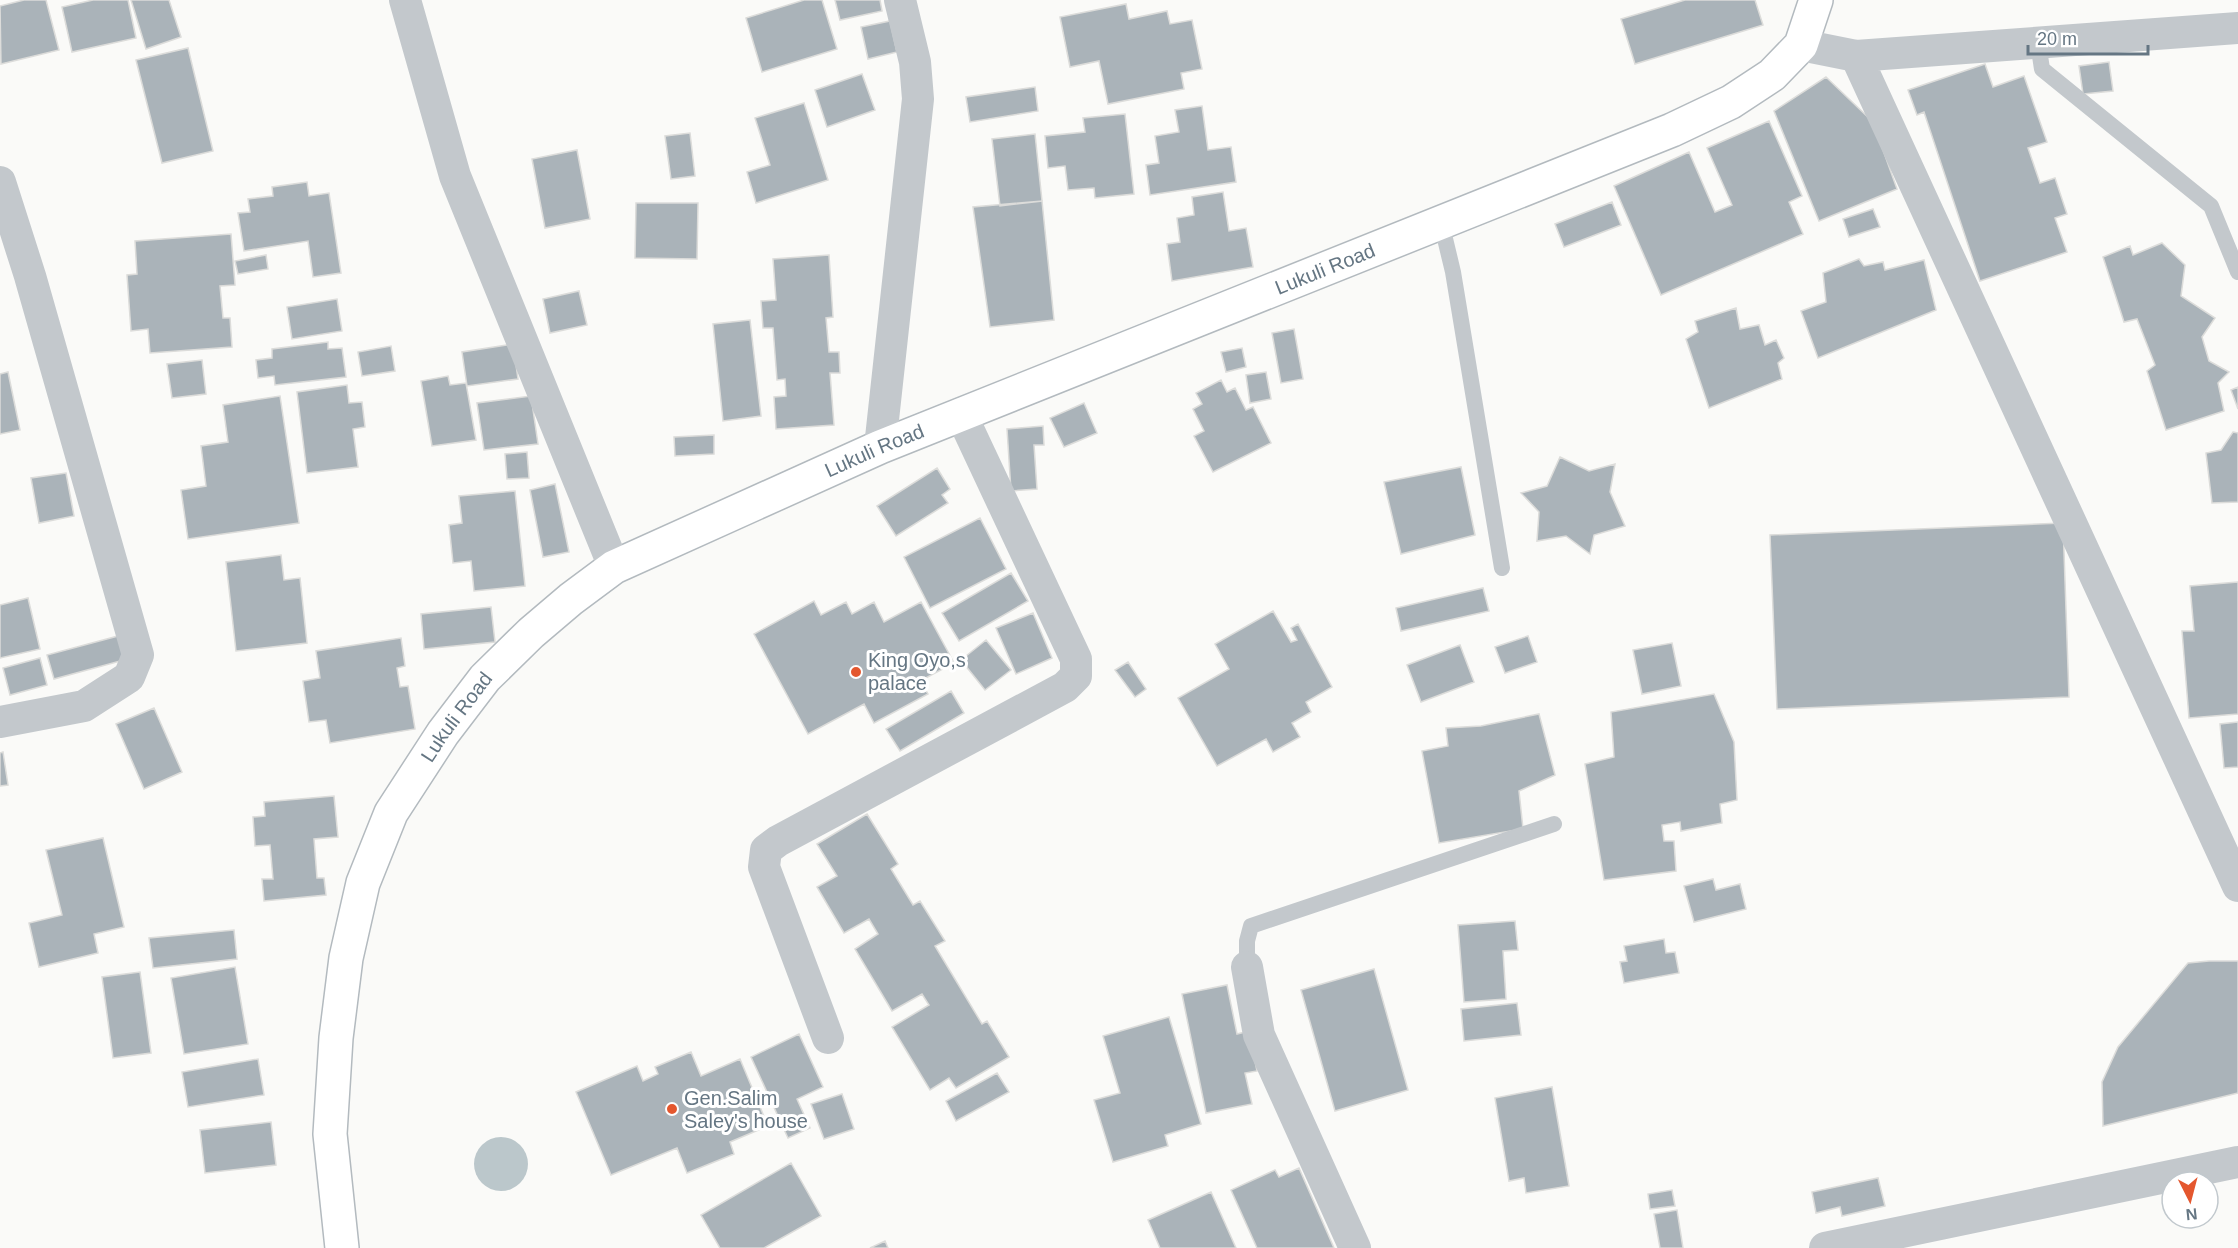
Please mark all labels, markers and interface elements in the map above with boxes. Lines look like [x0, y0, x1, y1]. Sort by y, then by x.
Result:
scale bar [2028, 18, 2148, 56]
text: 20 m [2037, 29, 2077, 49]
street label: Lukuli Road [1272, 239, 1378, 299]
street label: Lukuli Road [821, 420, 927, 481]
place label: King Oyo,s palace [868, 649, 966, 694]
marker: King Oyo,s palace [849, 665, 863, 679]
street label: Lukuli Road [416, 668, 496, 766]
place label: Gen.Salim Saley's house [684, 1087, 808, 1132]
marker: Gen.Salim Saley's house [665, 1102, 679, 1116]
north arrow [2160, 1170, 2220, 1230]
text: N [2185, 1205, 2198, 1223]

